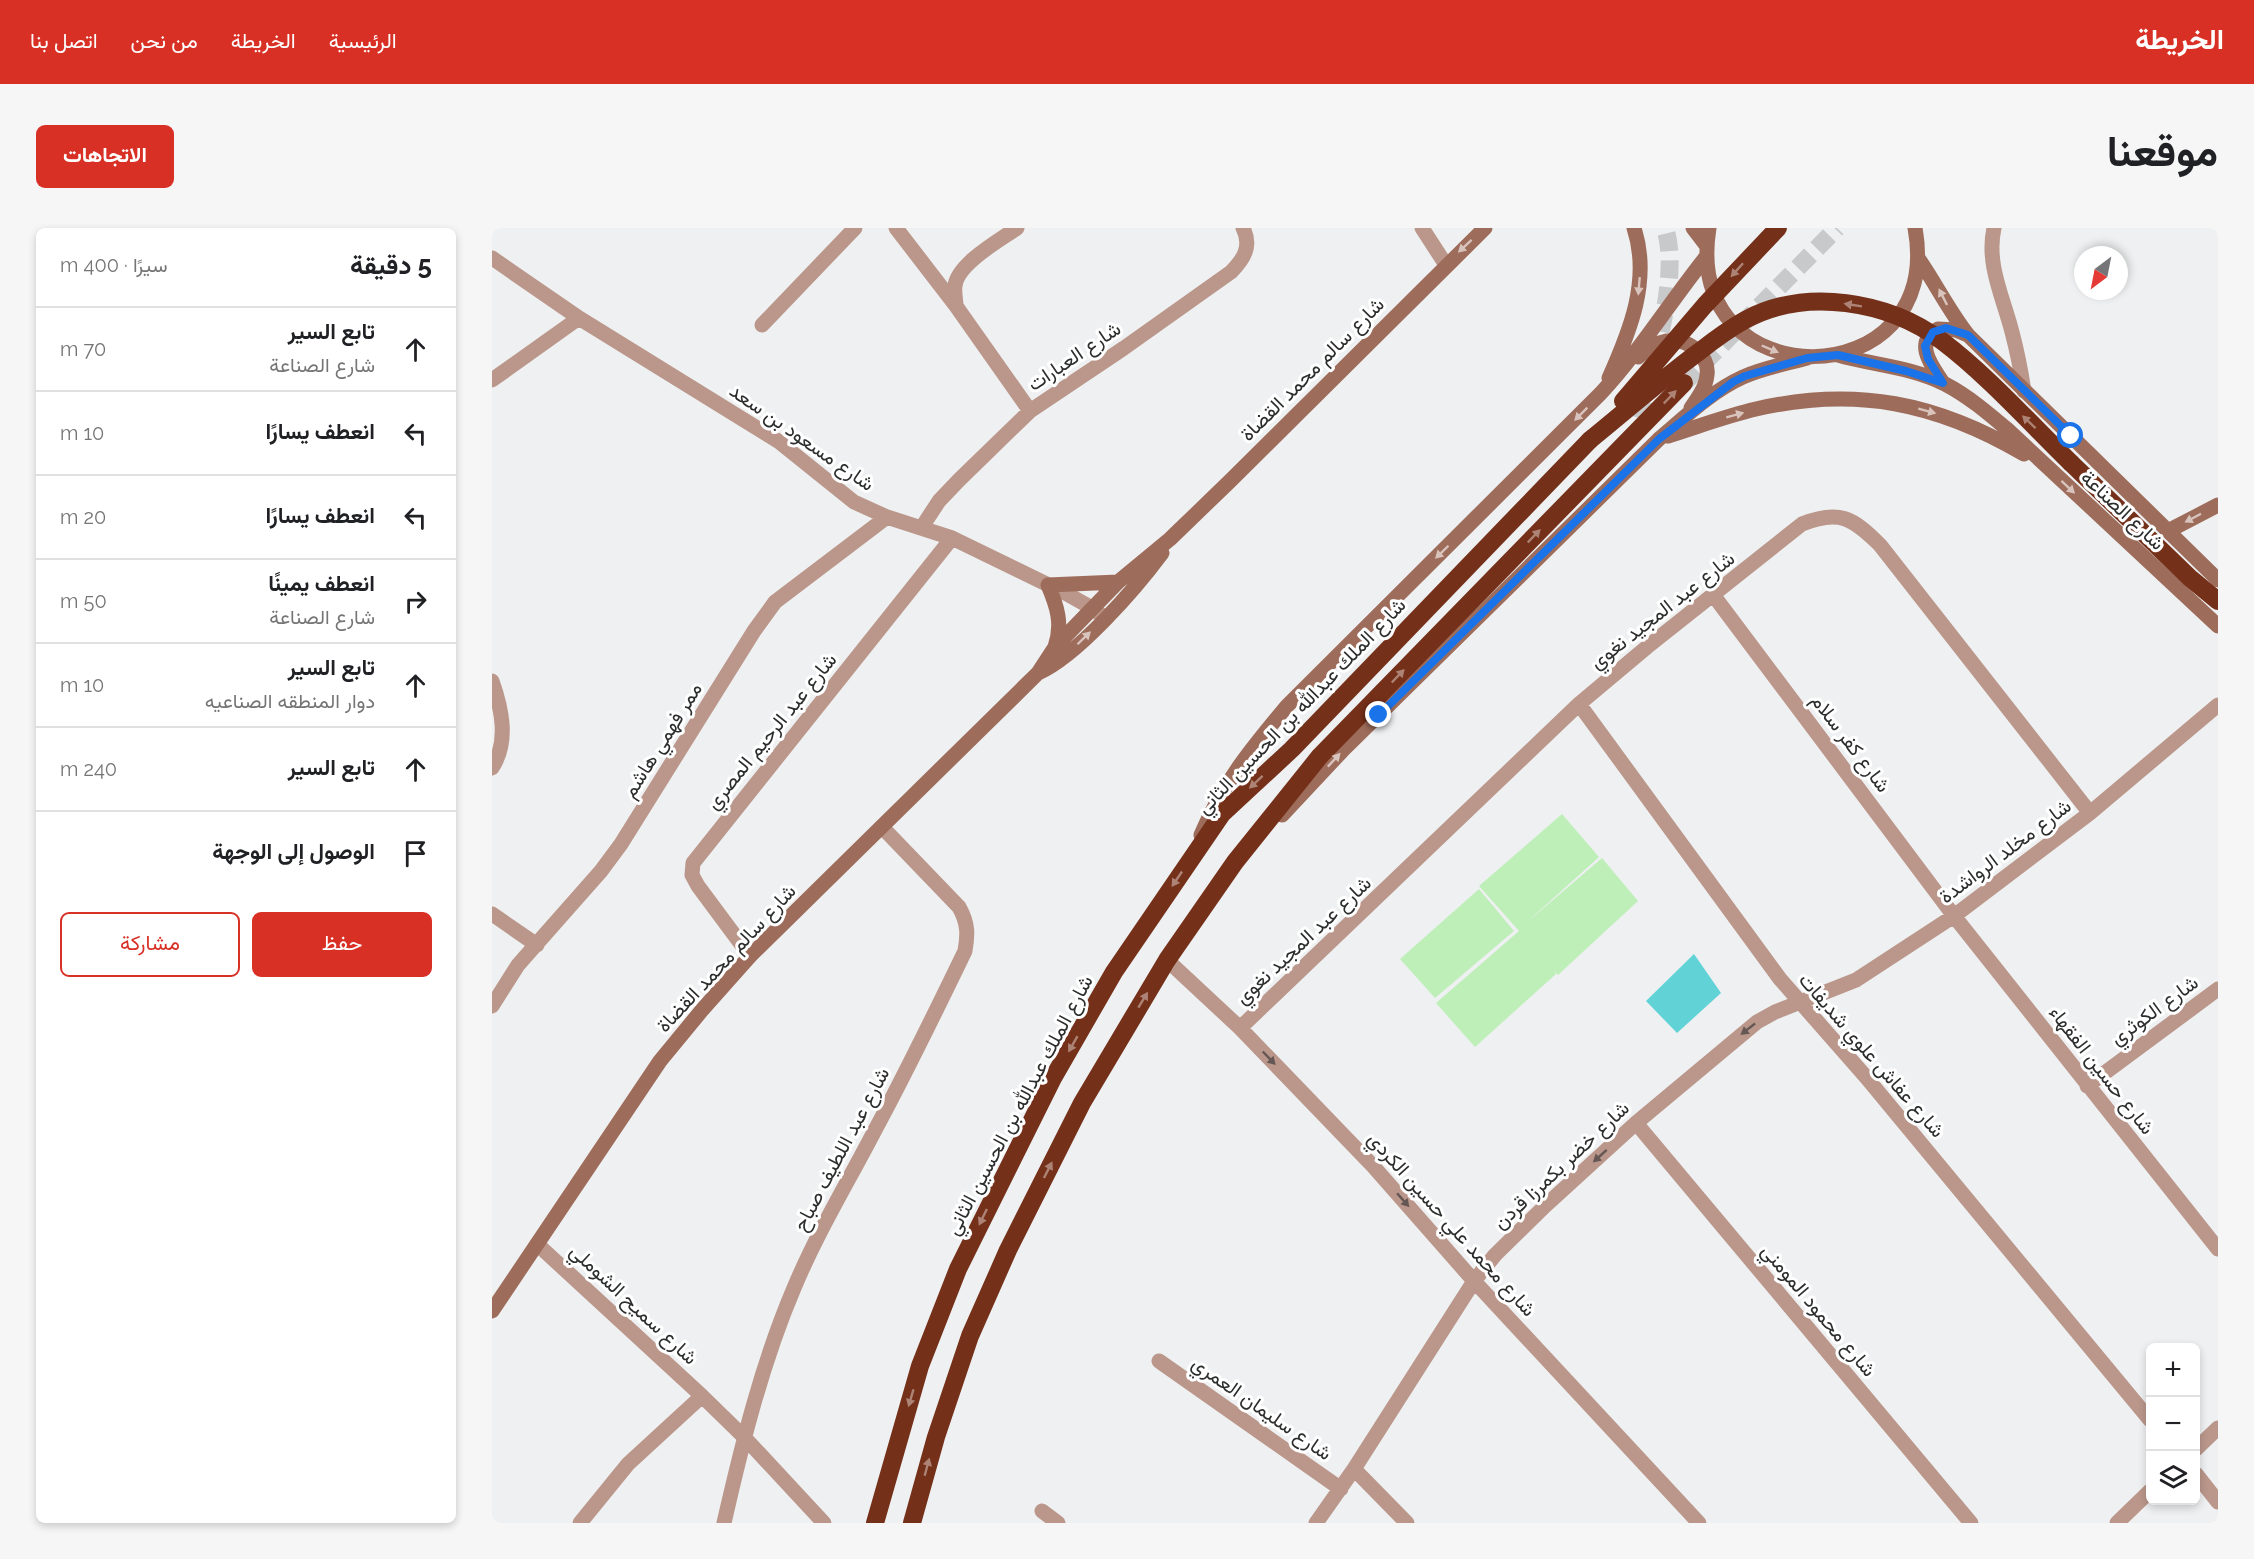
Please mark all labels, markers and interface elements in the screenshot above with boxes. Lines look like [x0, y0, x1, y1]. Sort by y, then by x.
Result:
text: الخريطة [2135, 23, 2224, 56]
text: اتصل بنا [30, 28, 98, 53]
text: من نحن [131, 28, 198, 53]
text: الخريطة [231, 28, 296, 53]
text: الرئيسية [329, 28, 397, 53]
button: الاتجاهات [36, 125, 174, 188]
text: موقعنا [2107, 127, 2218, 176]
one-way arrow [1459, 239, 1473, 253]
north arrow [2074, 246, 2128, 300]
text: 5 دقيقة [350, 250, 432, 280]
text: سيرًا · 400 m [60, 253, 168, 277]
one-way arrow [1731, 262, 1744, 277]
one-way arrow [1634, 276, 1644, 295]
one-way arrow [1938, 288, 1948, 306]
street label: شارع سالم محمد القضاة [1235, 292, 1390, 447]
one-way arrow [1844, 300, 1863, 309]
street label: شارع العبارات [1023, 316, 1126, 398]
text: تابع السير [288, 318, 375, 344]
icon: ahead [399, 333, 432, 366]
text: 70 m [60, 337, 106, 361]
one-way arrow [1762, 344, 1780, 354]
text: شارع الصناعة [269, 353, 375, 377]
street label: شارع مسعود بن سعد [724, 378, 879, 498]
one-way arrow [1663, 389, 1677, 404]
one-way arrow [1918, 406, 1937, 416]
one-way arrow [1574, 407, 1588, 421]
one-way arrow [1726, 410, 1744, 419]
one-way arrow [2022, 416, 2036, 430]
icon: left [399, 417, 432, 450]
text: انعطف يسارًا [266, 418, 375, 444]
text: 10 m [60, 421, 104, 445]
route start [2057, 422, 2083, 448]
street label: شارع الصناعة [2075, 465, 2170, 556]
one-way arrow [2061, 480, 2075, 494]
icon: left [399, 501, 432, 534]
text: انعطف يسارًا [266, 502, 375, 528]
text: 20 m [60, 505, 106, 529]
one-way arrow [2184, 513, 2201, 523]
one-way arrow [1527, 529, 1541, 544]
one-way arrow [1436, 544, 1450, 558]
street label: شارع عبد المجيد نغوي [1585, 546, 1742, 678]
text: انعطف يمينًا [268, 570, 375, 596]
icon: right [399, 585, 432, 618]
text: 50 m [60, 589, 107, 613]
street label: شارع الملك عبدالله بن الحسين الثاني [1191, 593, 1414, 822]
text: شارع الصناعة [269, 605, 375, 629]
one-way arrow [1077, 631, 1092, 645]
street label: شارع عبد الرحيم المصري [701, 648, 845, 817]
text: تابع السير [288, 654, 375, 680]
icon: ahead [399, 669, 432, 702]
one-way arrow [1391, 669, 1405, 684]
text: 10 m [60, 673, 104, 697]
street label: ممر فهمي هاشم [617, 678, 711, 805]
text: دوار المنطقه الصناعيه [205, 689, 375, 713]
street label: شارع كفر سلام [1805, 689, 1896, 798]
route end [1365, 701, 1391, 727]
one-way arrow [1327, 752, 1341, 767]
icon: ahead [399, 753, 432, 786]
text: تابع السير [288, 754, 375, 780]
text: 240 m [60, 757, 117, 781]
one-way arrow [1249, 775, 1264, 788]
street label: شارع مخلد الرواشدة [1934, 794, 2077, 910]
icon: arrive [399, 837, 432, 870]
text: الوصول إلى الوجهة [212, 838, 375, 864]
one-way arrow [1171, 871, 1183, 887]
street label: شارع عبد المجيد نغوي [1230, 871, 1379, 1013]
street label: شارع سالم محمد القضاة [651, 879, 802, 1038]
button: مشاركة [60, 912, 240, 977]
button: حفظ [252, 912, 432, 977]
street label: شارع عفاش علوي شديفات [1790, 968, 1950, 1145]
street label: شارع الكوثري [2105, 970, 2206, 1054]
street label: شارع الملك عبدالله بن الحسين الثاني [940, 971, 1102, 1241]
one-way arrow [1138, 991, 1148, 1008]
street label: شارع حسين الفقهاء [2043, 1001, 2160, 1140]
one-way arrow [1740, 1022, 1756, 1035]
one-way arrow [1068, 1036, 1078, 1053]
one-way arrow [1262, 1051, 1276, 1065]
street label: شارع عبد اللطيف صباح [788, 1063, 896, 1236]
street label: شارع خضر بكمرزا قردن [1488, 1096, 1635, 1236]
street label: شارع محمد علي حسين الكردي [1359, 1127, 1541, 1325]
one-way arrow [1593, 1149, 1607, 1163]
one-way arrow [1043, 1161, 1052, 1178]
one-way arrow [1396, 1193, 1410, 1208]
one-way arrow [979, 1209, 988, 1226]
street label: شارع سميح الشوملي [562, 1239, 703, 1373]
street label: شارع محمود المومني [1753, 1239, 1881, 1384]
map controls [2146, 1343, 2200, 1505]
button: + [2146, 1343, 2200, 1397]
street label: شارع سليمان العمري [1185, 1351, 1337, 1469]
one-way arrow [906, 1389, 915, 1407]
button: − [2146, 1397, 2200, 1451]
button: layers [2146, 1451, 2200, 1505]
one-way arrow [923, 1457, 933, 1476]

